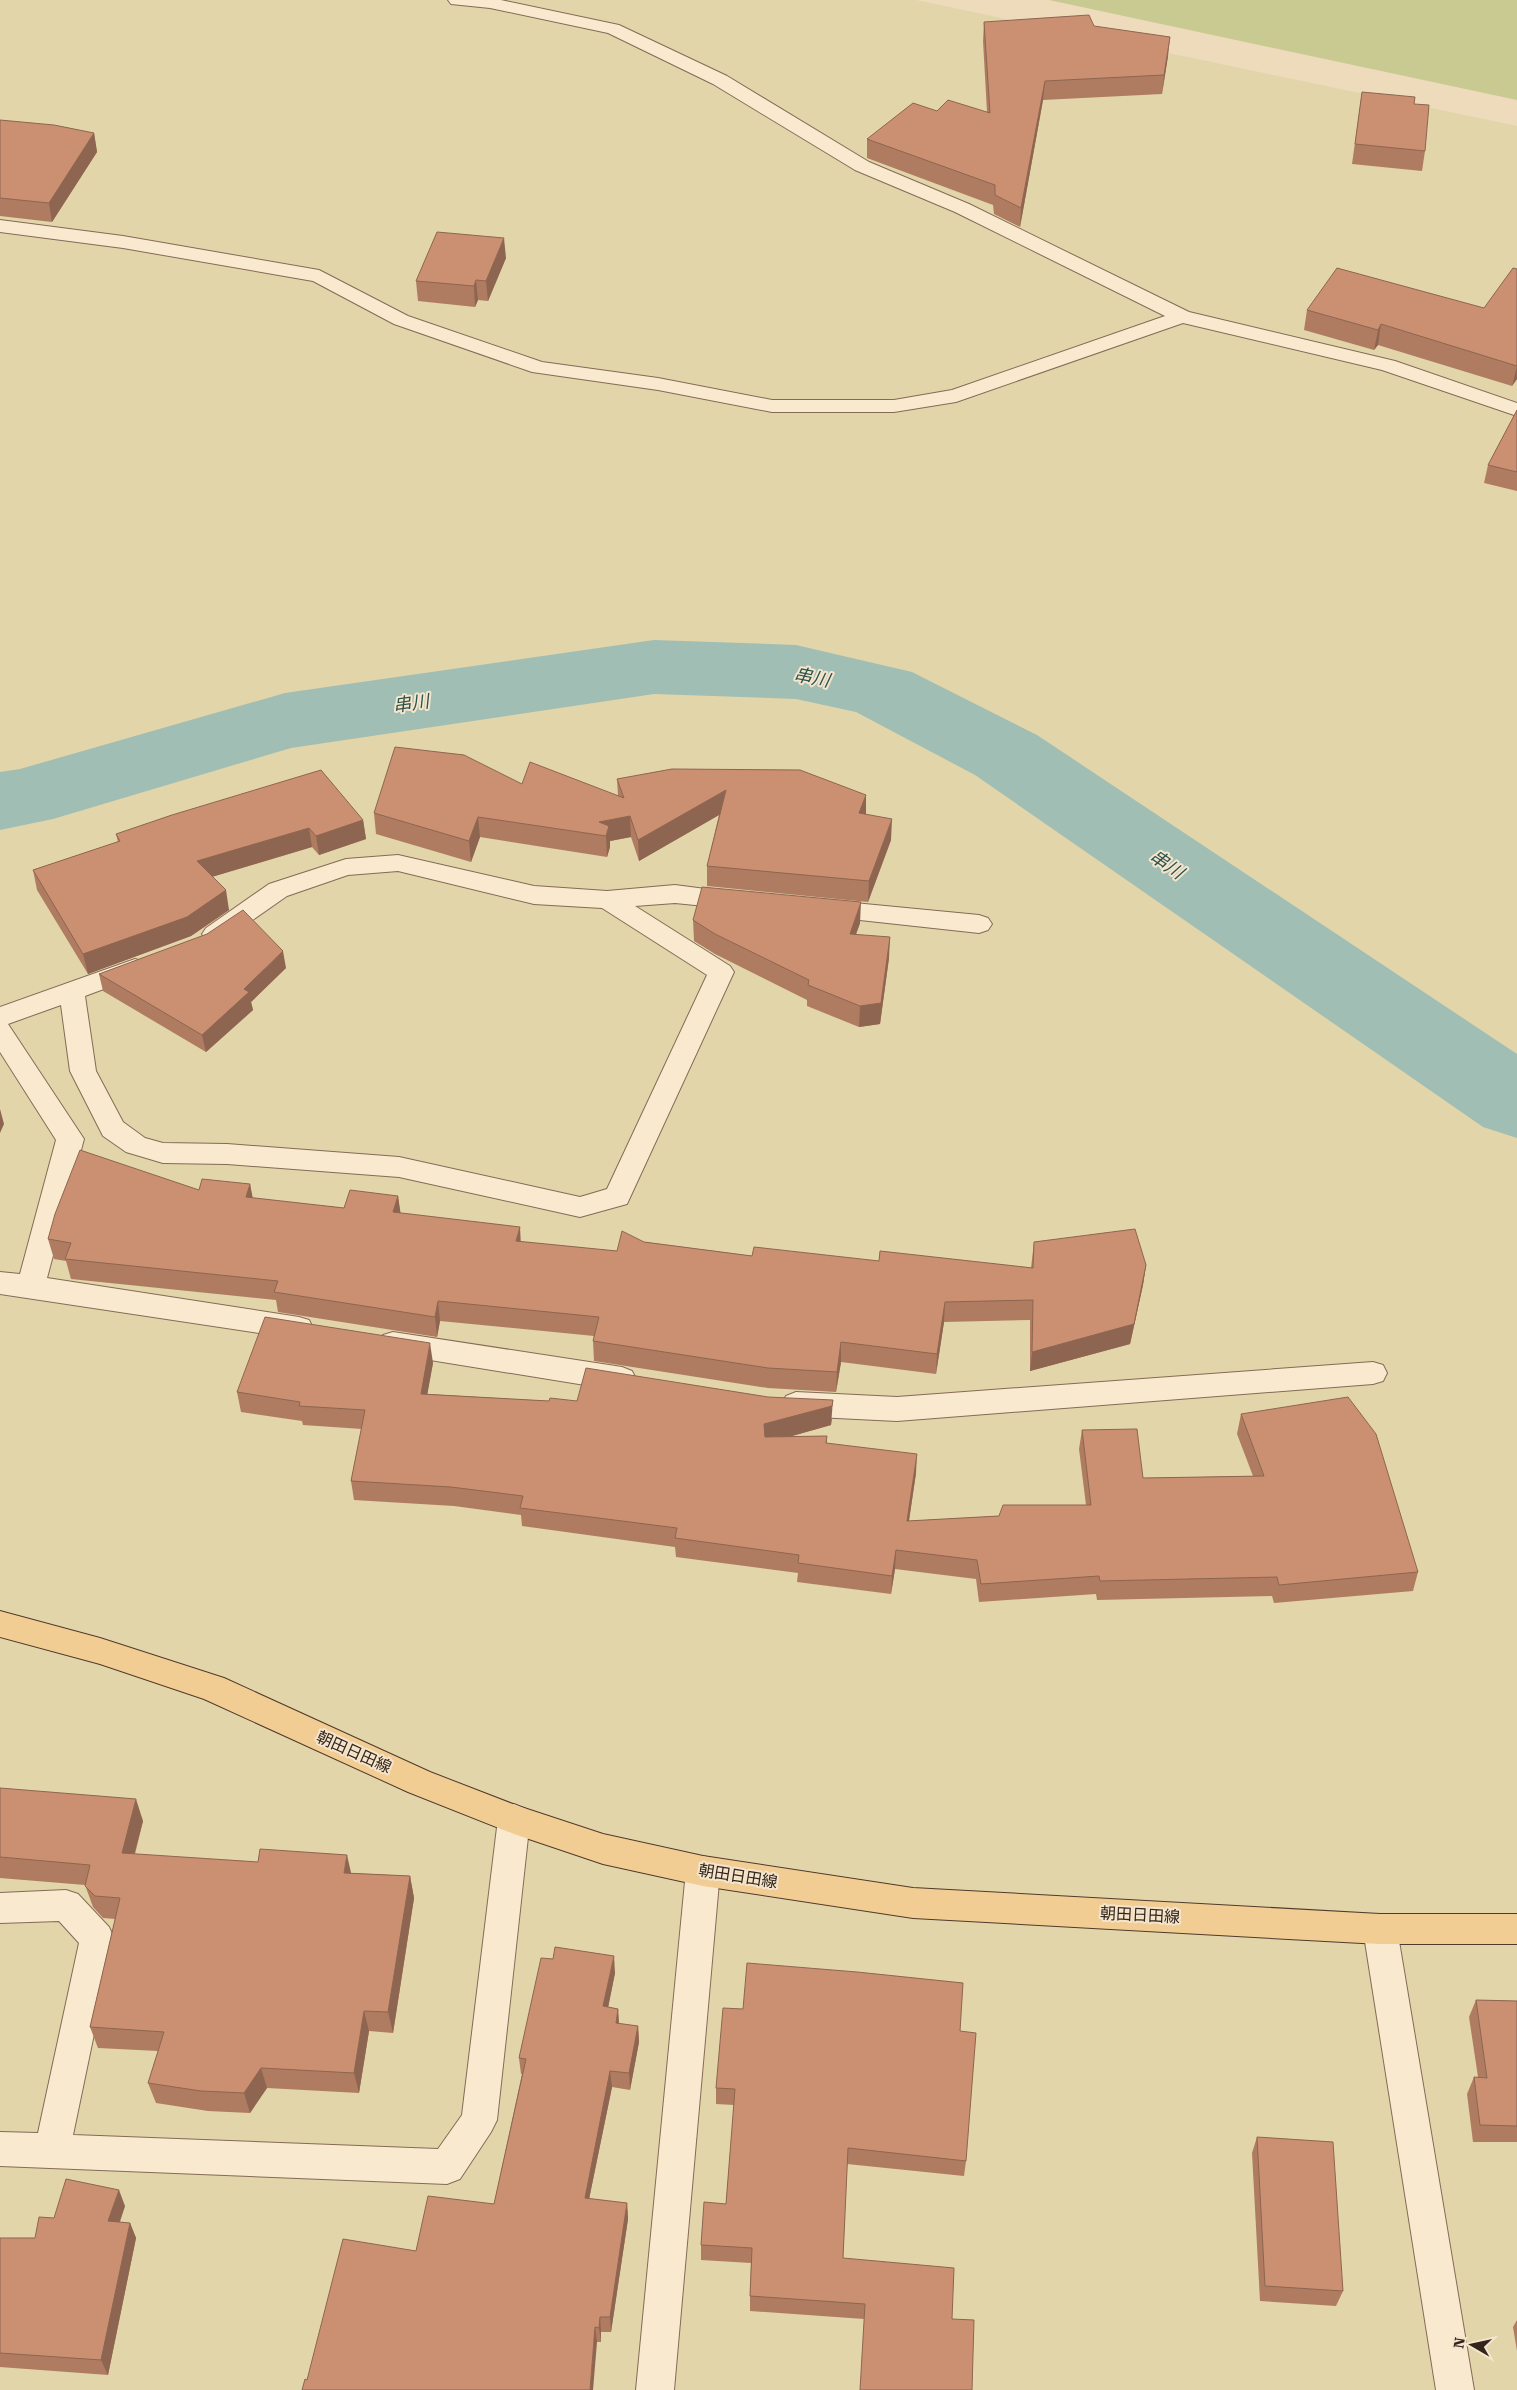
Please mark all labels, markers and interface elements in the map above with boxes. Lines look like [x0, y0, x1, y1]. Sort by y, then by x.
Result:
water label: 串川 [792, 663, 834, 691]
water label: 串川 [392, 690, 432, 716]
water label: 串川 [1146, 845, 1189, 884]
street label: 朝田日田線 [314, 1727, 394, 1777]
street label: 朝田日田線 [697, 1860, 779, 1892]
street label: 朝田日田線 [1100, 1903, 1180, 1927]
north arrow [1447, 2320, 1497, 2370]
text: N [1450, 2336, 1468, 2350]

